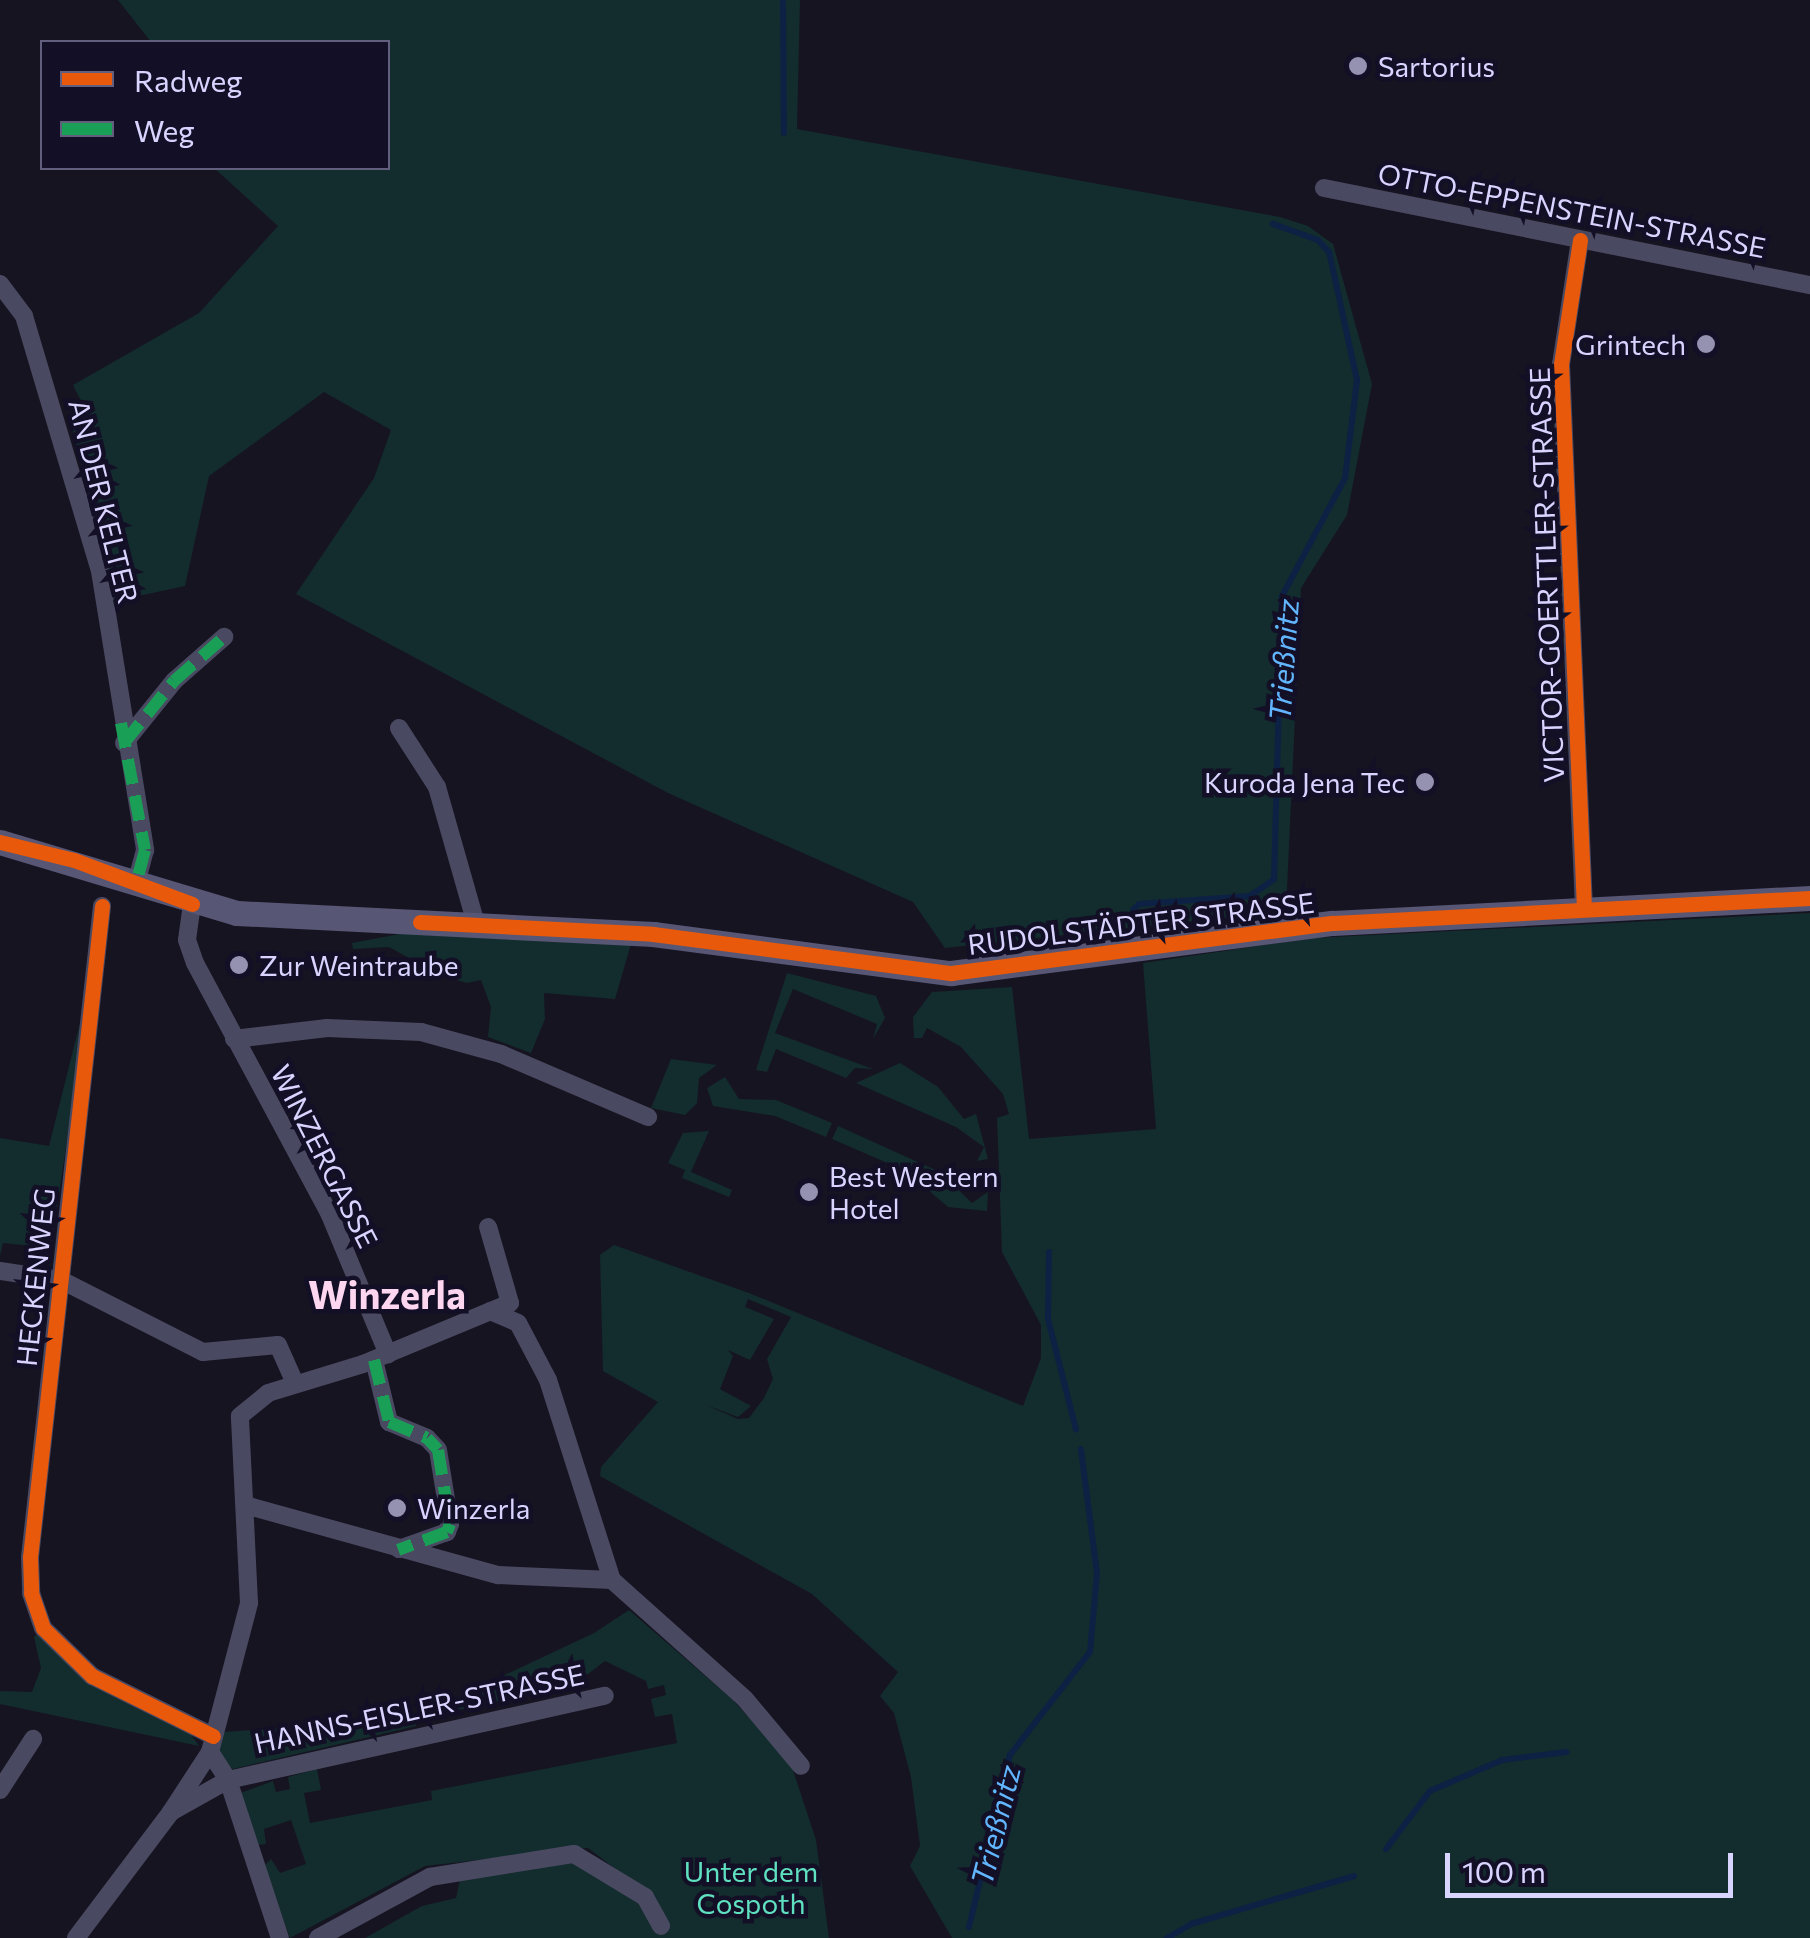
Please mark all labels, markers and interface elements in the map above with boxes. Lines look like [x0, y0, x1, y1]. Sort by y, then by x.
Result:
legend [40, 40, 390, 170]
place label: Sartorius [1378, 49, 1495, 83]
marker: Sartorius [1347, 55, 1369, 77]
text: Radweg [134, 61, 243, 98]
text: Weg [134, 111, 195, 148]
street label: OTTO-EPPENSTEIN-STRASSE [1375, 156, 1769, 264]
place label: Grintech [1575, 327, 1686, 361]
marker: Grintech [1695, 333, 1717, 355]
street label: VICTOR-GOERTTLER-STRASSE [1522, 367, 1570, 783]
street label: AN DER KELTER [62, 395, 146, 607]
water label: Trießnitz [1261, 598, 1305, 722]
place label: Kuroda Jena Tec [1204, 765, 1405, 799]
marker: Kuroda Jena Tec [1414, 771, 1436, 793]
street label: RUDOLSTÄDTER STRASSE [966, 885, 1316, 961]
place label: Zur Weintraube [259, 948, 459, 982]
marker: Zur Weintraube [228, 954, 250, 976]
street label: WINZERGASSE [265, 1059, 385, 1253]
place label: Best Western Hotel [829, 1159, 999, 1225]
marker: Best Western Hotel [798, 1181, 820, 1203]
street label: HECKENWEG [9, 1186, 61, 1368]
district label: Winzerla [308, 1271, 466, 1317]
place label: Winzerla [417, 1491, 530, 1525]
marker: Winzerla [386, 1497, 408, 1519]
street label: HANNS-EISLER-STRASSE [251, 1657, 587, 1759]
water label: Trießnitz [963, 1761, 1027, 1889]
scale bar [1450, 1833, 1738, 1895]
text: 100 m [1462, 1852, 1546, 1889]
park label: Unter dem Cospoth [684, 1854, 818, 1920]

